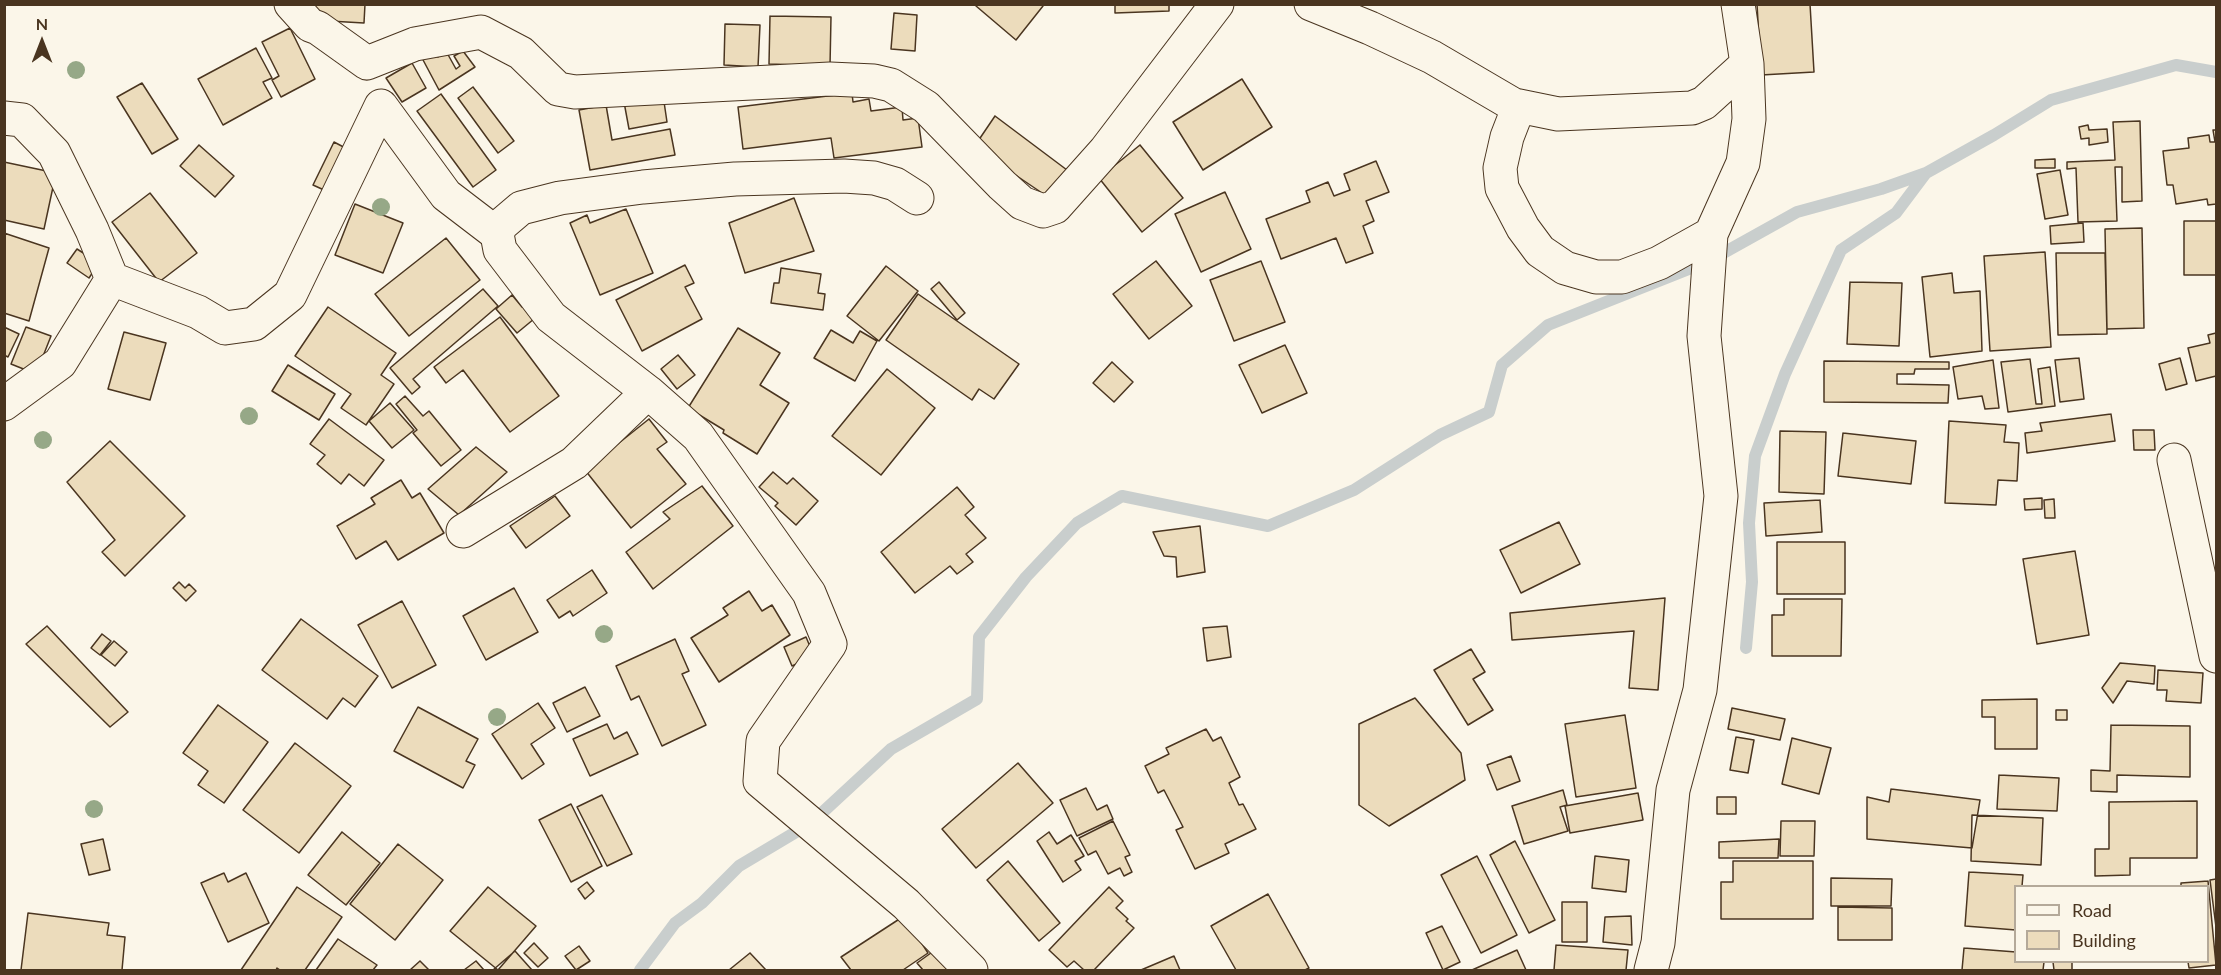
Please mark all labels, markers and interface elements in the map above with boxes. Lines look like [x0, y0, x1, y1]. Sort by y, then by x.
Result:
north arrow [12, 12, 72, 72]
text: N [36, 14, 48, 33]
legend [2014, 885, 2209, 963]
text: Road [2072, 899, 2112, 921]
text: Building [2072, 929, 2136, 951]

